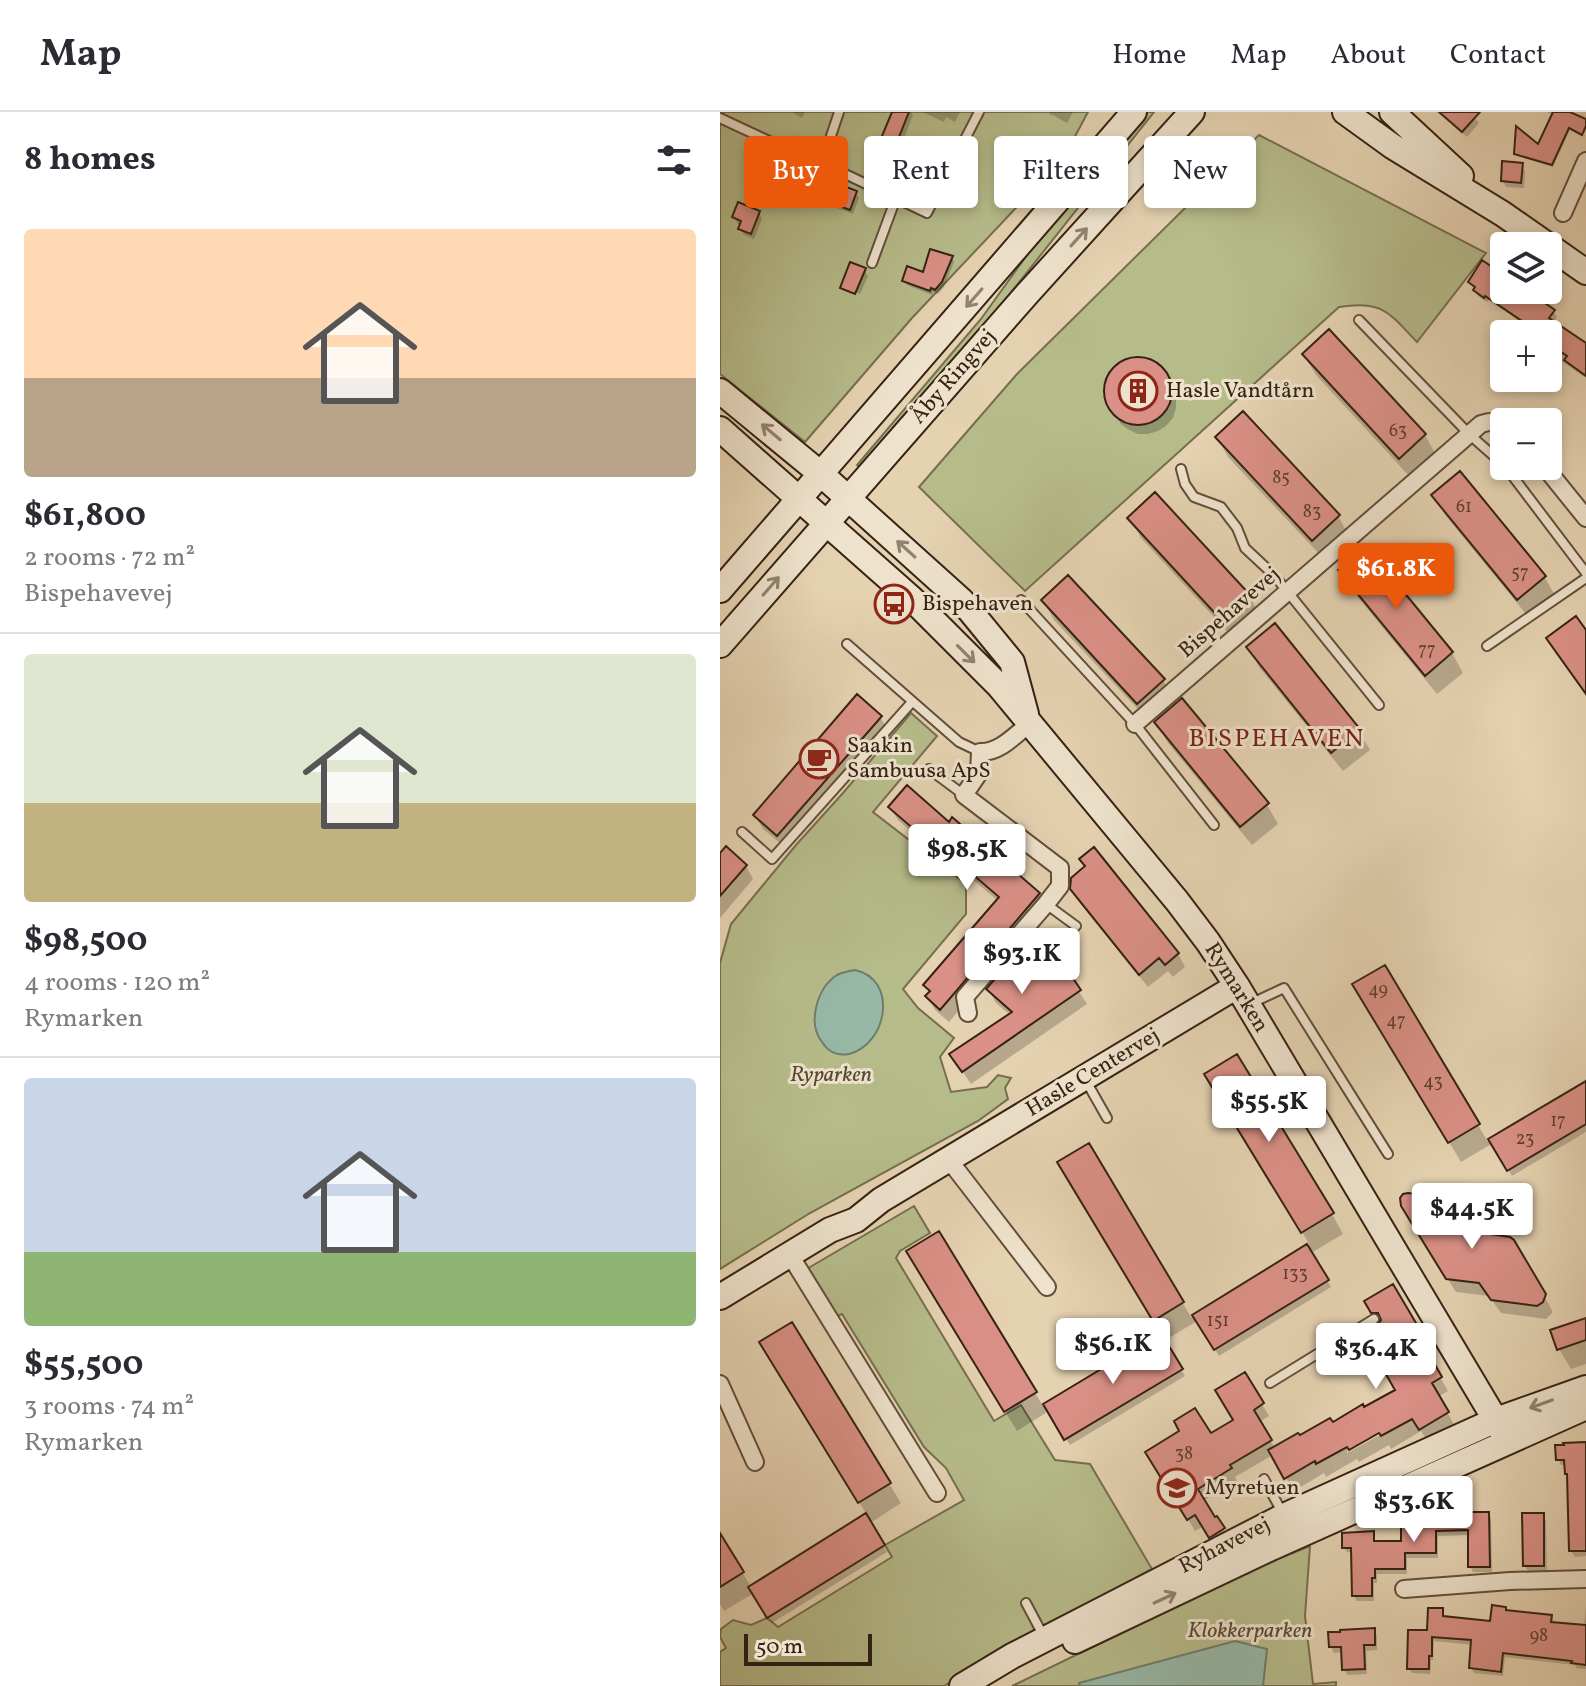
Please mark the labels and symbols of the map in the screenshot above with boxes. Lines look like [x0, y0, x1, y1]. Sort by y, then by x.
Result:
one-way arrow [1070, 227, 1088, 247]
one-way arrow [965, 287, 983, 307]
street label: Åby Ringvej [904, 323, 1004, 431]
building icon: Hasle Vandtårn [1117, 370, 1159, 412]
place label: Hasle Vandtårn [1166, 376, 1314, 407]
house number: 63 [1389, 419, 1407, 444]
one-way arrow [761, 423, 781, 441]
house number: 85 [1272, 466, 1290, 491]
house number: 61 [1456, 495, 1472, 520]
house number: 83 [1303, 500, 1321, 525]
one-way arrow [896, 540, 916, 558]
pin: $61.8K [1331, 543, 1461, 611]
street label: Bispehavevej [1172, 560, 1288, 666]
house number: 57 [1511, 561, 1529, 586]
one-way arrow [762, 577, 780, 597]
bus stop icon: Bispehaven [873, 583, 915, 625]
place label: Bispehaven [922, 589, 1033, 620]
house number: 77 [1418, 638, 1436, 663]
one-way arrow [956, 644, 975, 663]
district label: BISPEHAVEN [1188, 721, 1366, 757]
place label: Saakin Sambuusa ApS [847, 731, 991, 787]
cafe icon: Saakin Sambuusa ApS [798, 738, 840, 780]
pin: $98.5K [902, 824, 1032, 892]
pin: $93.1K [957, 928, 1087, 996]
street label: Rymarken [1196, 937, 1276, 1039]
house number: 49 [1368, 978, 1388, 1003]
house number: 47 [1386, 1009, 1406, 1034]
street label: Hasle Centervej [1020, 1021, 1166, 1125]
park label: Ryparken [790, 1060, 872, 1091]
house number: 43 [1423, 1070, 1443, 1095]
pin: $55.5K [1204, 1076, 1334, 1144]
house number: 17 [1550, 1109, 1566, 1134]
house number: 23 [1516, 1127, 1534, 1152]
pin: $44.5K [1407, 1183, 1537, 1251]
house number: 133 [1282, 1262, 1308, 1287]
house number: 151 [1207, 1309, 1229, 1334]
pin: $56.1K [1048, 1318, 1178, 1386]
pin: $36.4K [1311, 1323, 1441, 1391]
one-way arrow [1529, 1398, 1554, 1412]
house number: 38 [1175, 1442, 1193, 1467]
school or university icon: Myretuen [1156, 1467, 1198, 1509]
place label: Myretuen [1205, 1473, 1300, 1504]
pin: $53.6K [1349, 1476, 1479, 1544]
street label: Ryhavevej [1174, 1510, 1276, 1582]
one-way arrow [1153, 1590, 1177, 1605]
park label: Klokkerparken [1188, 1616, 1312, 1647]
house number: 98 [1530, 1624, 1548, 1649]
scale bar [744, 1630, 872, 1666]

